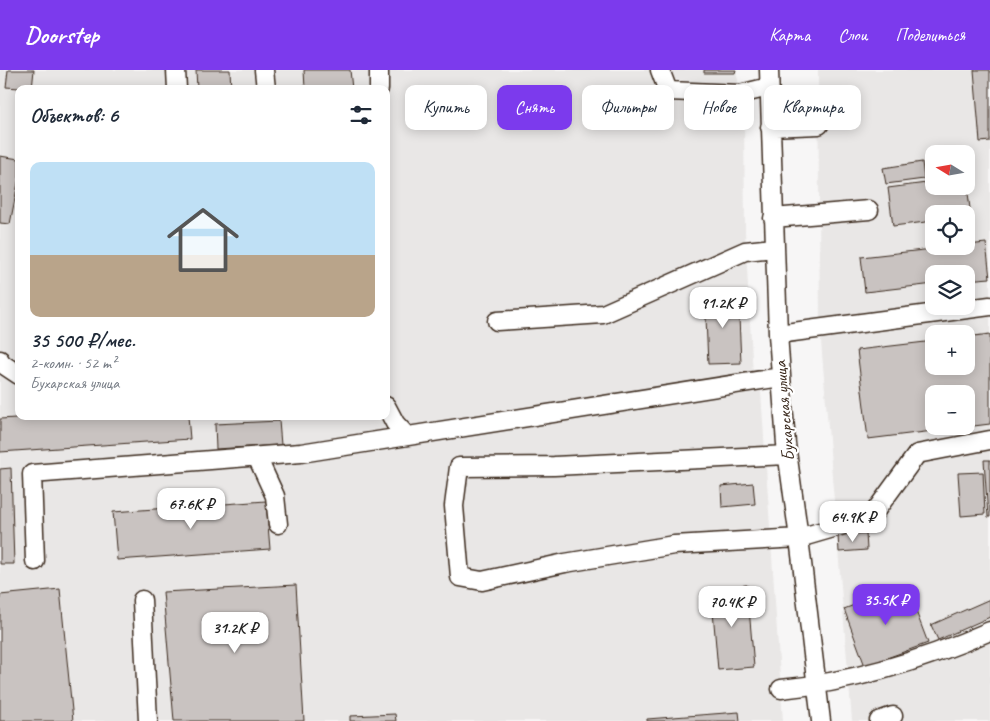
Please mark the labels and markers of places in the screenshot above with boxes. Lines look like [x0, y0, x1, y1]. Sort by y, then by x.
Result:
pin: 91.2K ₽ [677, 286, 769, 329]
pin: 67.6K ₽ [145, 488, 237, 530]
pin: 64.9K ₽ [807, 500, 899, 543]
pin: 35.5K ₽ [840, 584, 932, 626]
pin: 70.4K ₽ [686, 586, 778, 628]
pin: 31.2K ₽ [189, 612, 281, 654]

